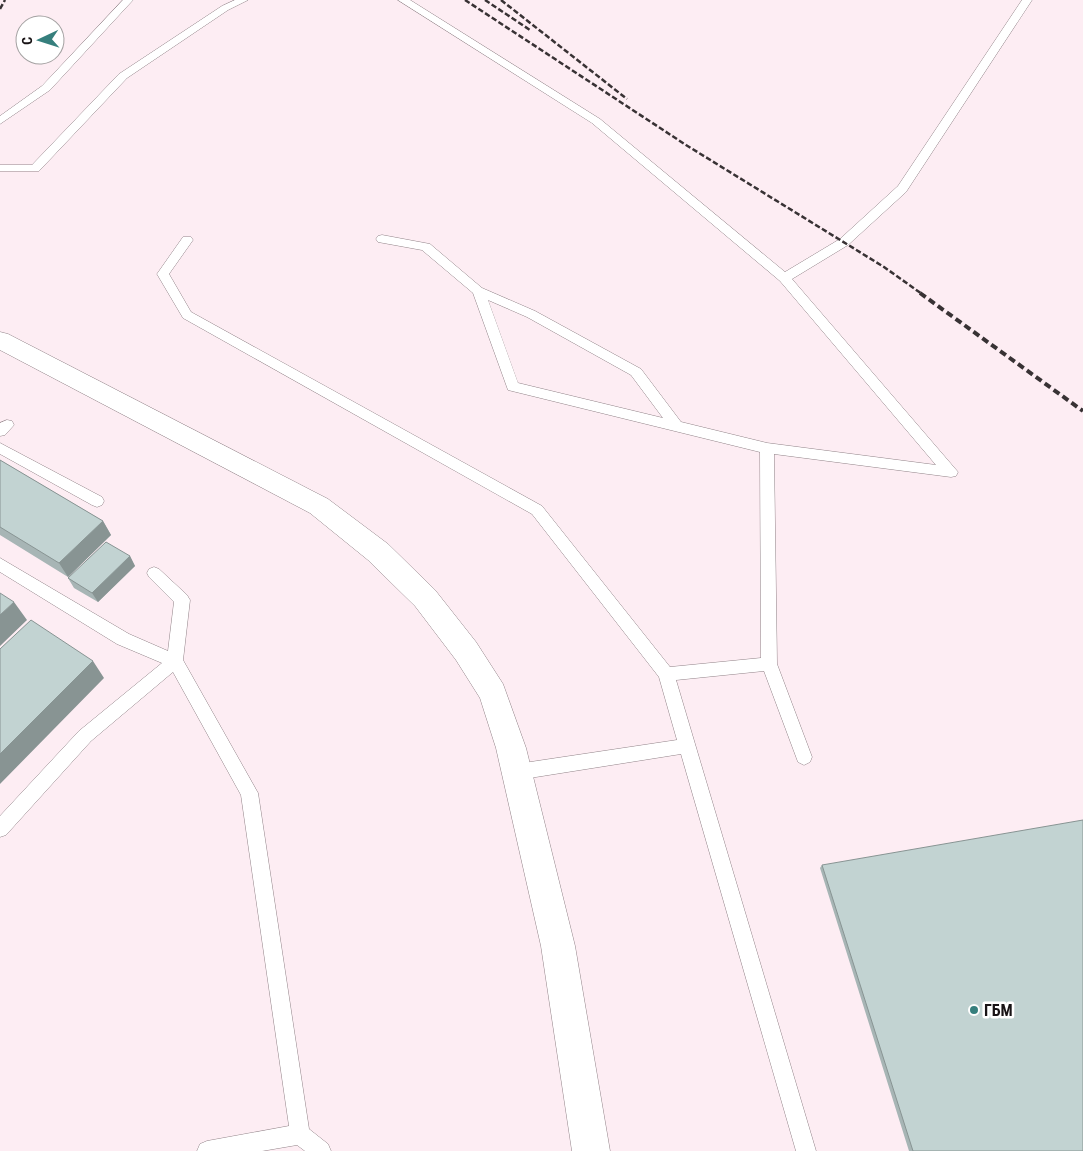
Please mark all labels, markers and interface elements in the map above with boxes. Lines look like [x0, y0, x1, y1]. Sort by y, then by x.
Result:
north arrow [15, 15, 65, 65]
text: С [19, 36, 35, 45]
place label: ГБМ [984, 1001, 1013, 1020]
marker: ГБМ [968, 1004, 980, 1016]

